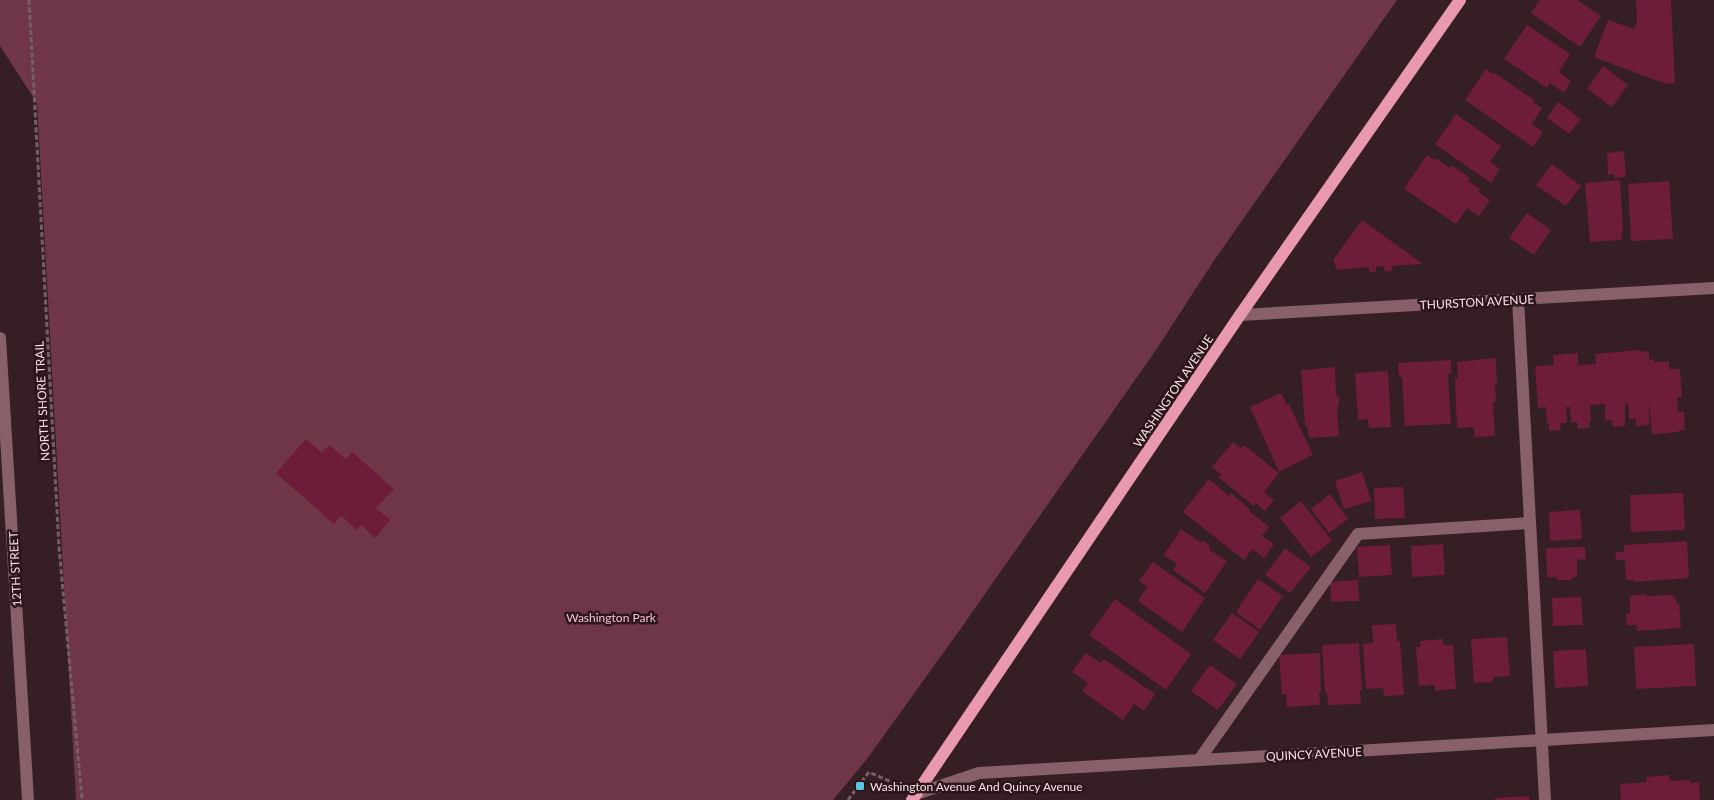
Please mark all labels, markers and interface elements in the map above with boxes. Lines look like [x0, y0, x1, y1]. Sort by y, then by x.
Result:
street label: THURSTON AVENUE [1419, 292, 1535, 312]
street label: WASHINGTON AVENUE [1130, 332, 1216, 450]
street label: NORTH SHORE TRAIL [31, 341, 53, 461]
street label: 12TH STREET [6, 531, 24, 607]
park label: Washington Park [566, 610, 657, 625]
street label: QUINCY AVENUE [1266, 744, 1362, 764]
place label: Washington Avenue And Quincy Avenue [870, 779, 1083, 794]
marker: Washington Avenue And Quincy Avenue [854, 780, 866, 792]

